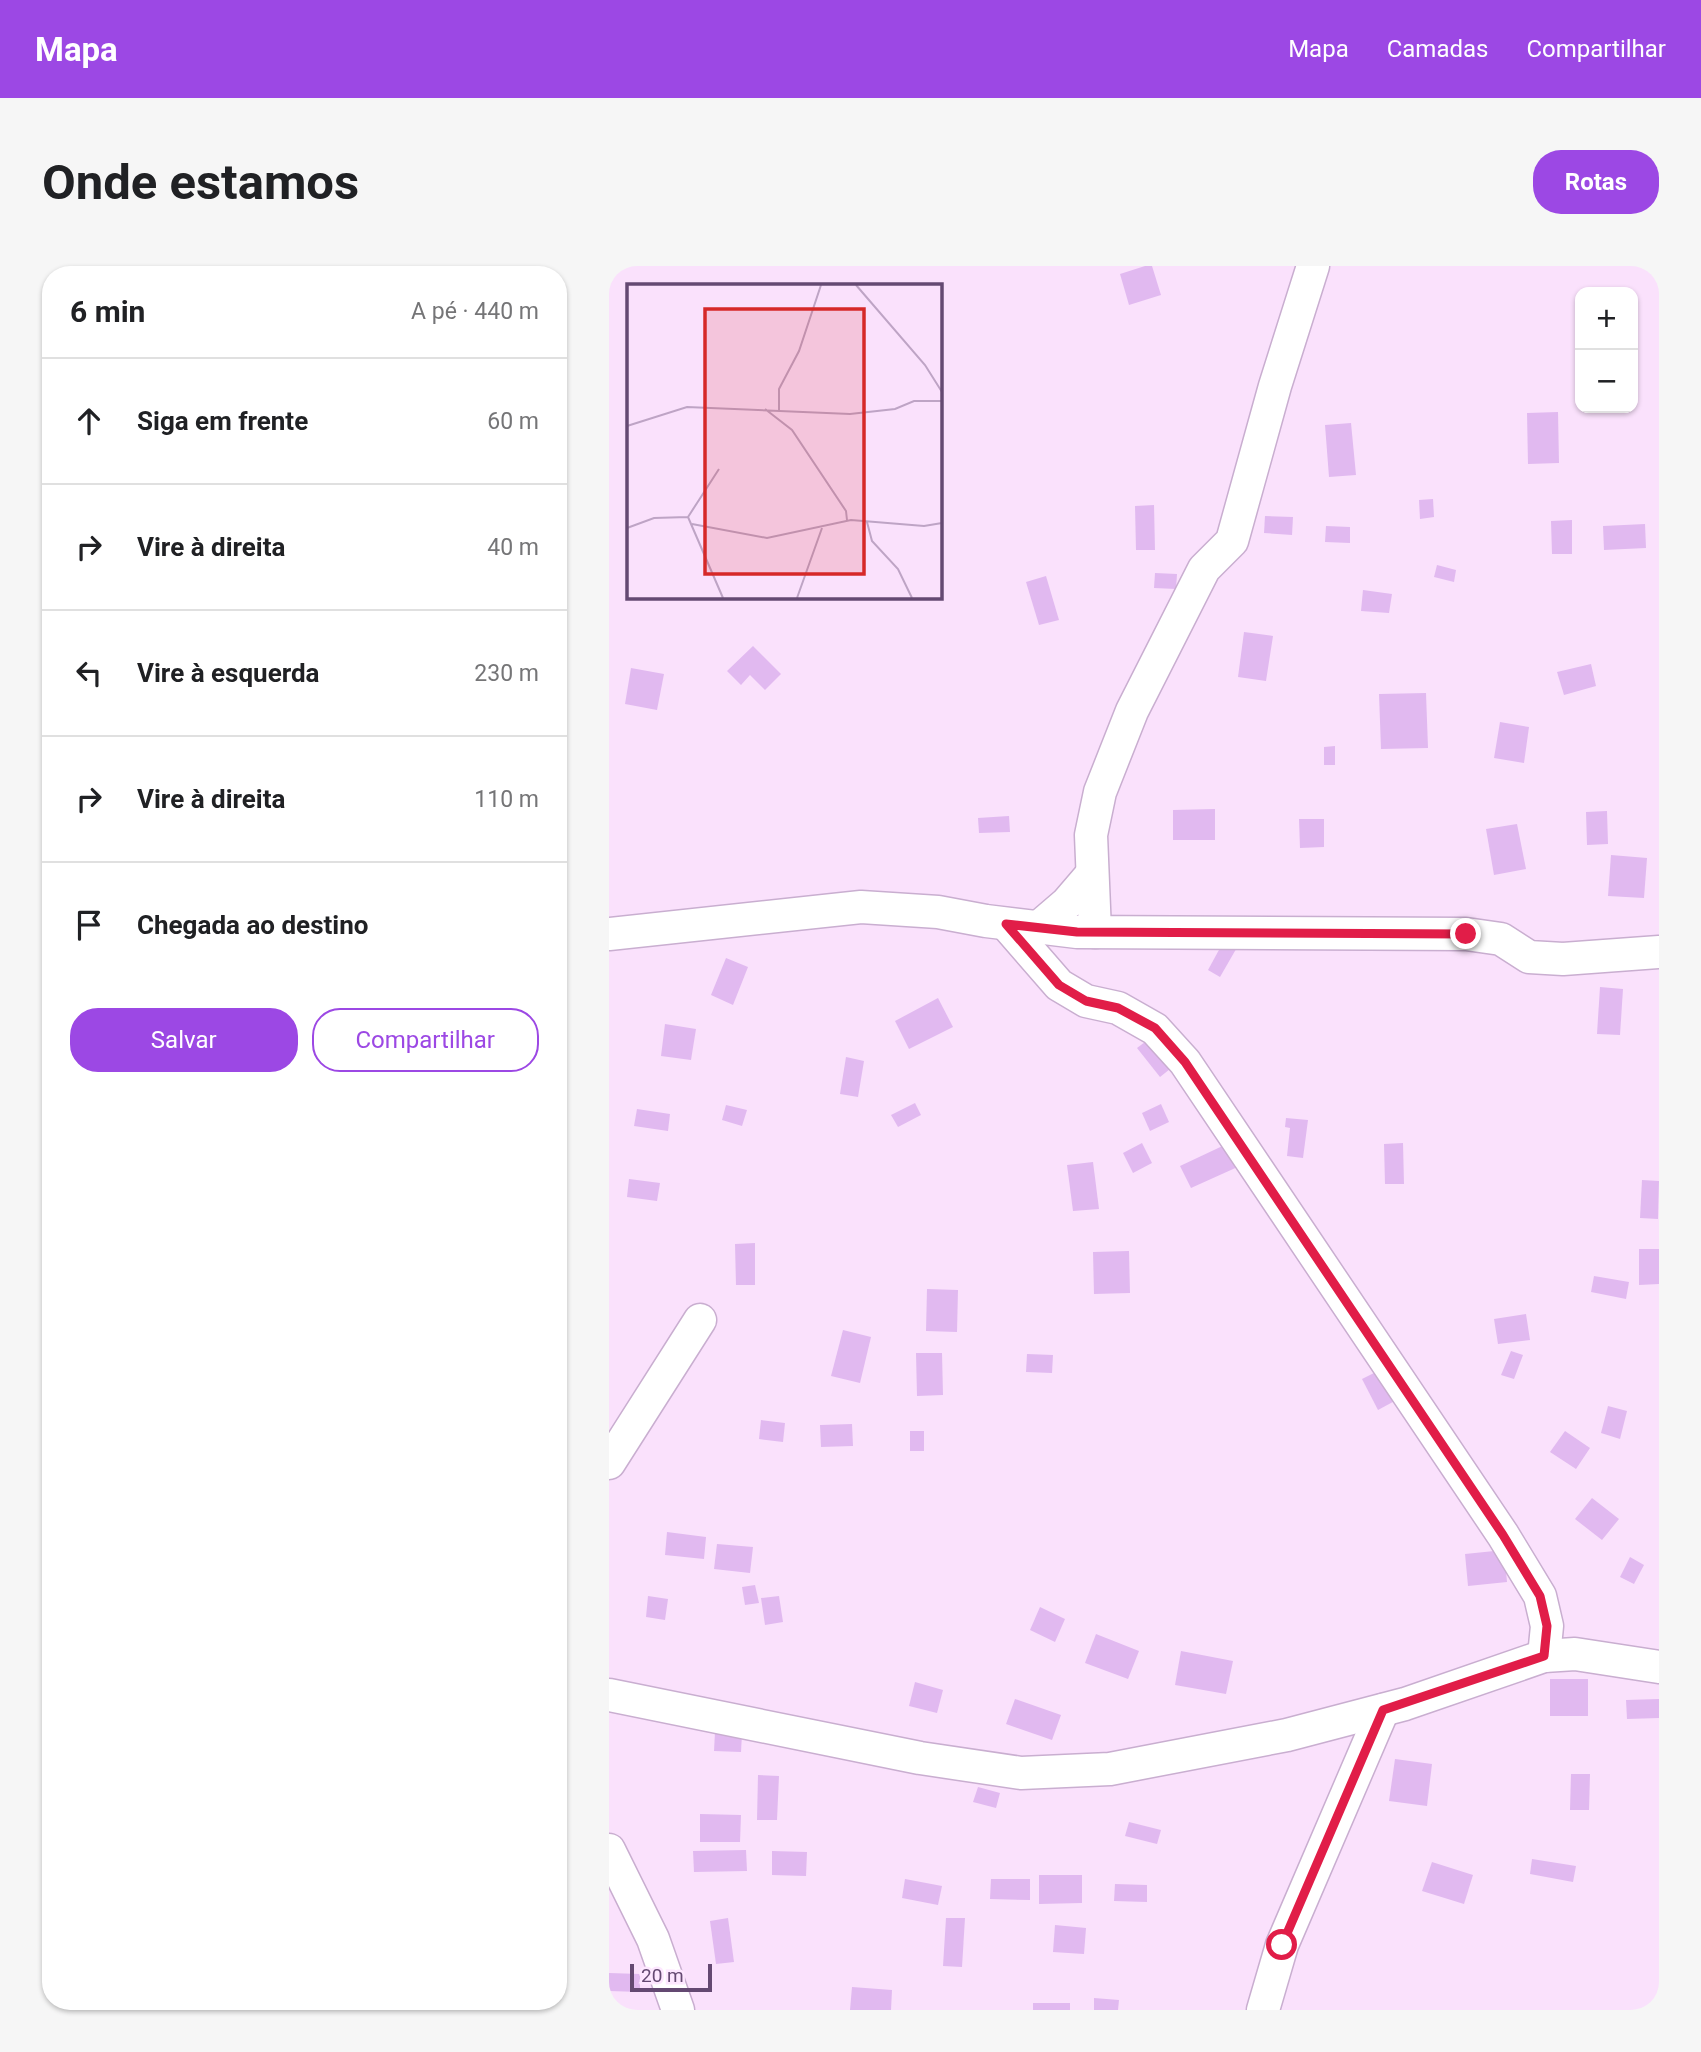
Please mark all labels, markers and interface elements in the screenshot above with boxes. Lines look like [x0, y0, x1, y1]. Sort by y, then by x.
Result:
text: Mapa [35, 30, 118, 69]
text: Mapa [1288, 35, 1349, 63]
text: Camadas [1387, 35, 1488, 63]
text: Compartilhar [1526, 35, 1666, 63]
button: Rotas [1533, 150, 1659, 214]
text: Onde estamos [42, 154, 359, 211]
inset map [627, 284, 941, 598]
map controls [1575, 287, 1638, 413]
button: + [1575, 287, 1638, 350]
text: 6 min [70, 294, 145, 329]
text: A pé · 440 m [411, 298, 539, 325]
button: − [1575, 350, 1638, 413]
icon: ahead [70, 402, 108, 440]
text: Siga em frente [137, 406, 308, 436]
text: 60 m [487, 408, 539, 435]
icon: right [70, 528, 108, 566]
text: Vire à direita [137, 532, 285, 562]
text: 40 m [487, 534, 539, 561]
icon: left [70, 654, 108, 692]
text: Vire à esquerda [137, 658, 320, 688]
text: 230 m [474, 660, 539, 687]
icon: right [70, 780, 108, 818]
text: Vire à direita [137, 784, 285, 814]
text: 110 m [474, 786, 539, 813]
icon: arrive [70, 906, 108, 944]
text: Chegada ao destino [137, 910, 368, 940]
route end [1450, 918, 1481, 949]
button: Salvar [70, 1008, 298, 1072]
button: Compartilhar [312, 1008, 539, 1072]
route start [1266, 1929, 1297, 1960]
scale bar [630, 1961, 712, 1993]
text: 20 m [641, 1964, 684, 1987]

